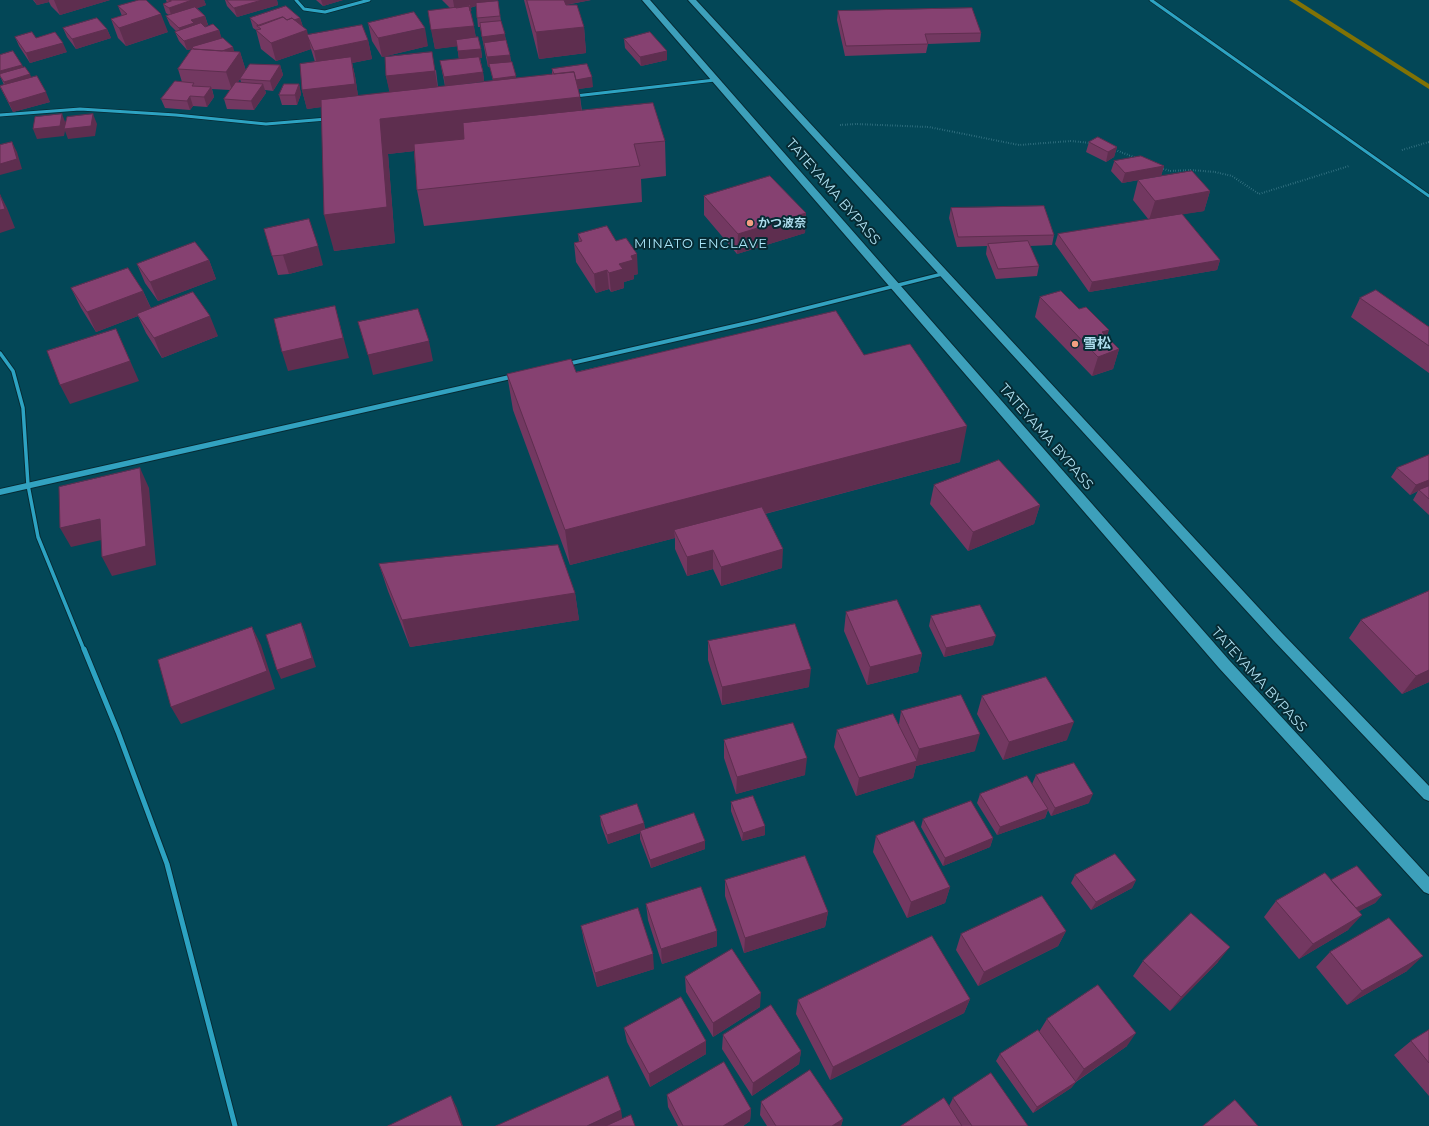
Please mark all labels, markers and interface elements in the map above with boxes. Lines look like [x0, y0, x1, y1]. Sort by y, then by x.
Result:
street label: TATEYAMA BYPASS [782, 136, 884, 248]
place label: かつ波奈 [758, 216, 806, 230]
marker: かつ波奈 [745, 218, 755, 228]
district label: MINATO ENCLAVE [634, 236, 768, 252]
place label: 雪松 [1083, 336, 1111, 352]
marker: 雪松 [1070, 339, 1080, 349]
street label: TATEYAMA BYPASS [995, 381, 1097, 493]
street label: TATEYAMA BYPASS [1208, 624, 1310, 736]

